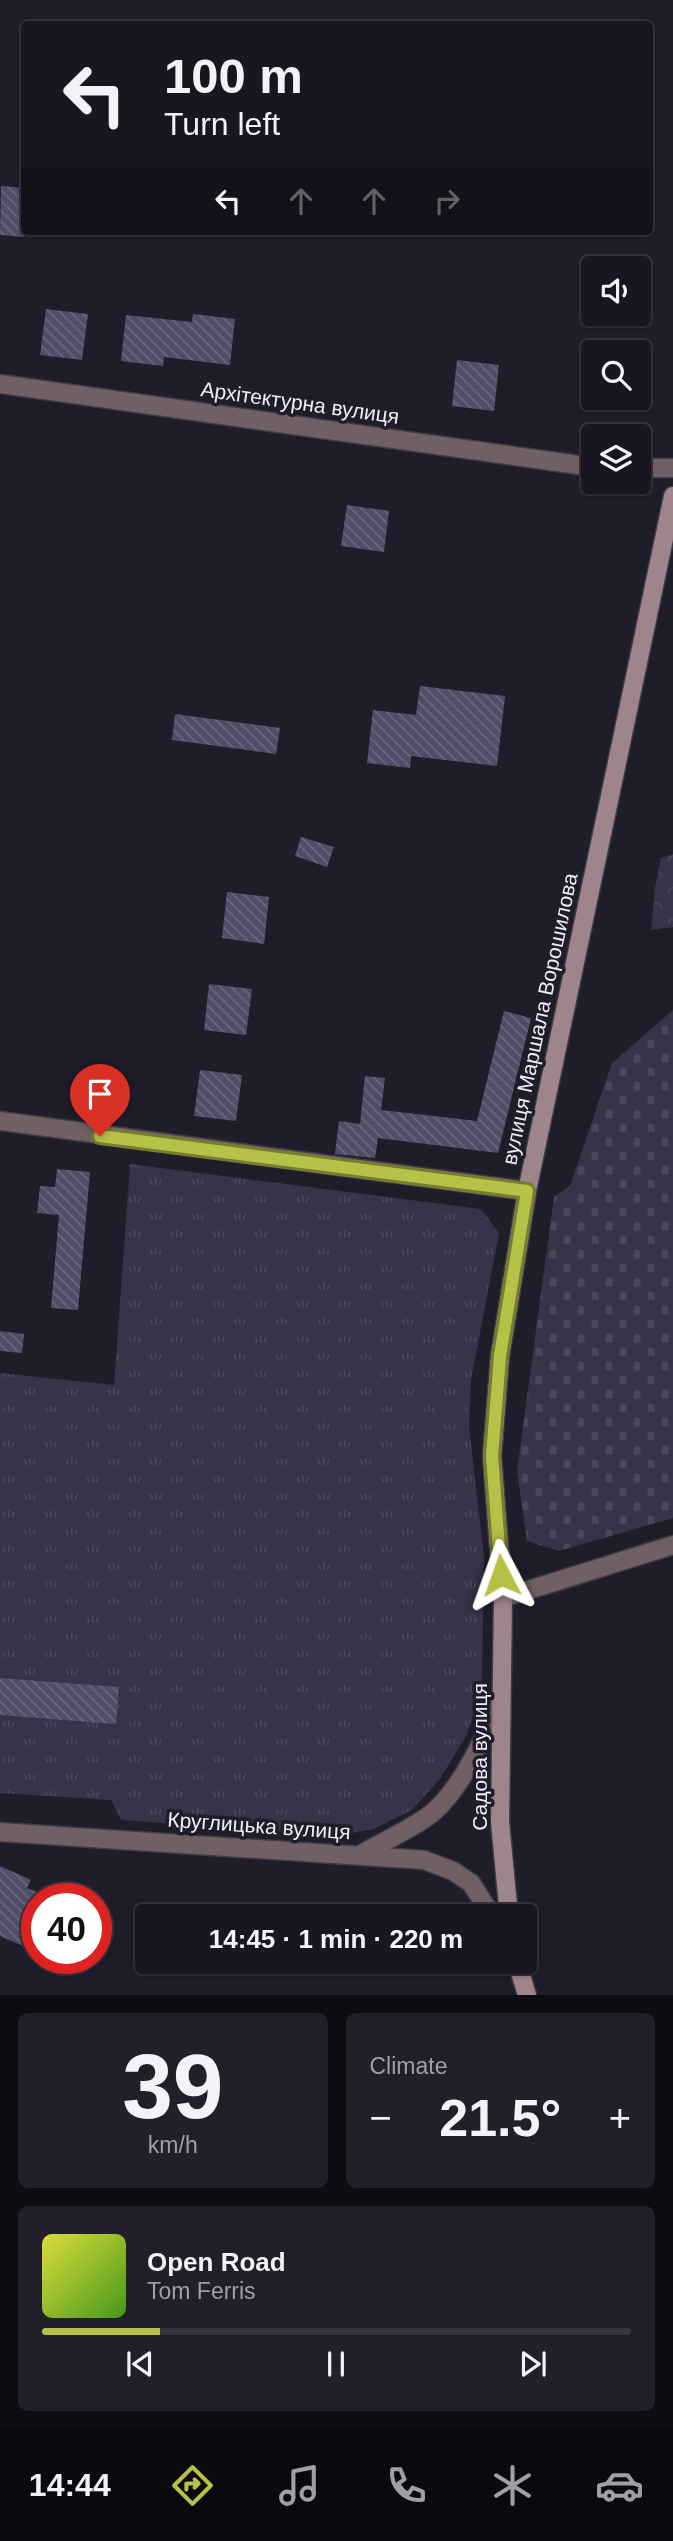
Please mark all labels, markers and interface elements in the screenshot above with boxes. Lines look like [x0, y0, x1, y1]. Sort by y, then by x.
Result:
icon: left [49, 49, 140, 140]
text: 100 m [164, 49, 303, 103]
text: Turn left [164, 106, 280, 142]
icon: left [209, 182, 247, 220]
icon: ahead [282, 182, 320, 220]
icon: ahead [355, 182, 393, 220]
icon: right [428, 182, 466, 220]
map controls [581, 256, 651, 494]
button: sound [581, 256, 651, 326]
button: search [581, 340, 651, 410]
street label: Архітектурна вулиця [199, 377, 401, 428]
button: layers [581, 424, 651, 494]
street label: вулиця Маршала Ворошилова [497, 871, 582, 1167]
pin [70, 1064, 130, 1136]
icon: arrive [81, 1075, 119, 1113]
position arrow [464, 1538, 538, 1612]
street label: Садова вулиця [468, 1683, 491, 1831]
street label: Круглицька вулиця [167, 1808, 351, 1843]
speed limit sign: 40 [21, 1883, 112, 1974]
text: 14:45 · 1 min · 220 m [209, 1924, 463, 1954]
text: 39 [122, 2036, 223, 2137]
text: Climate [370, 2053, 447, 2079]
text: 21.5° [439, 2089, 561, 2147]
text: − [370, 2097, 392, 2139]
text: + [609, 2097, 631, 2139]
text: km/h [148, 2132, 198, 2158]
text: Open Road [147, 2247, 286, 2277]
text: Tom Ferris [147, 2278, 256, 2304]
icon: previous [121, 2345, 159, 2383]
icon: pause [317, 2345, 355, 2383]
icon: next [514, 2345, 552, 2383]
icon: directions [168, 2461, 217, 2510]
icon: music [275, 2461, 324, 2510]
icon: phone [382, 2461, 431, 2510]
icon: climate [488, 2461, 537, 2510]
icon: car [595, 2461, 644, 2510]
text: 14:44 [29, 2467, 111, 2503]

